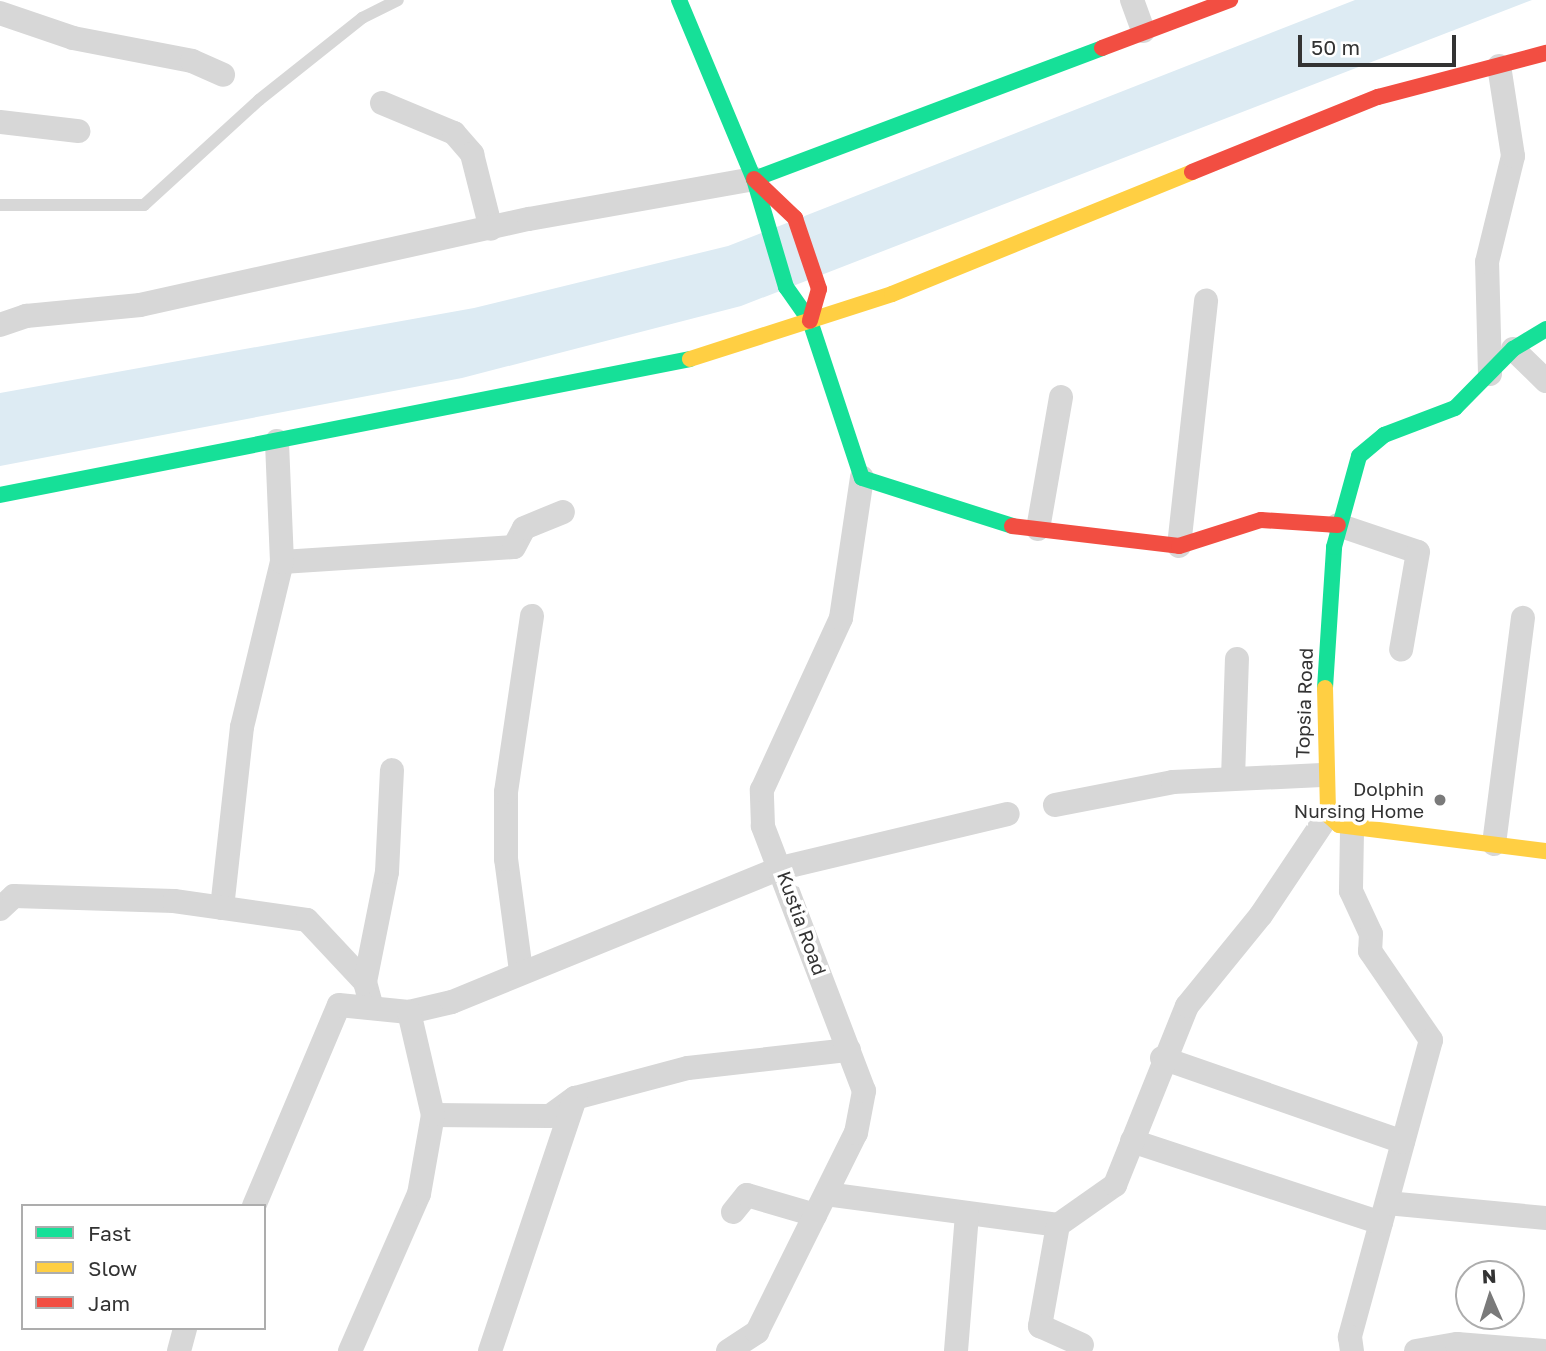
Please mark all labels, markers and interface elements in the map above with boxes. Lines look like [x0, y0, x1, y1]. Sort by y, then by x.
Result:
scale bar [1301, 21, 1458, 65]
text: 50 m [1311, 34, 1360, 60]
street label: Topsia Road [1291, 647, 1317, 759]
place label: Dolphin Nursing Home [1294, 778, 1424, 822]
marker: Dolphin Nursing Home [1430, 790, 1450, 810]
street label: Kustia Road [773, 868, 831, 978]
legend [21, 1204, 266, 1330]
text: Fast [88, 1220, 131, 1246]
text: Slow [88, 1255, 137, 1281]
north arrow [1455, 1260, 1525, 1330]
text: N [1481, 1264, 1497, 1287]
text: Jam [88, 1290, 130, 1316]

